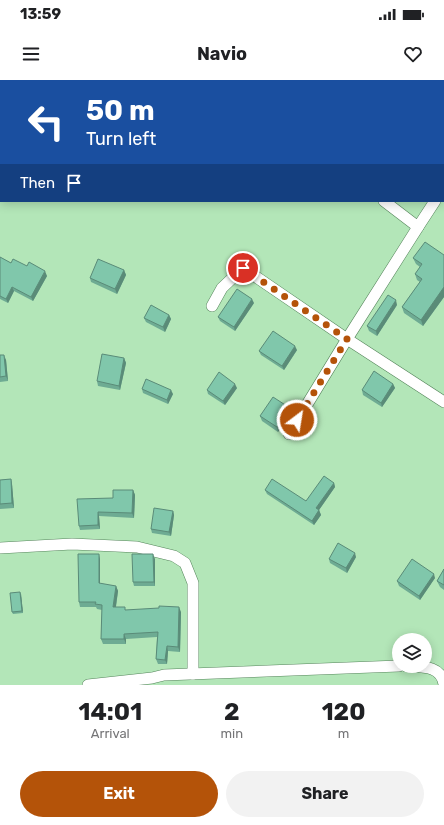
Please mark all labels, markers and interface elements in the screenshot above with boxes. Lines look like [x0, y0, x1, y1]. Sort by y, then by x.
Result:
text: 13:59 [20, 5, 61, 23]
icon: menu [20, 43, 42, 65]
text: Navio [197, 43, 247, 65]
icon: heart [402, 43, 424, 65]
text: 50 m [86, 94, 155, 127]
icon: left [20, 96, 72, 148]
text: Turn left [86, 128, 156, 150]
icon: arrive [63, 172, 85, 194]
text: Then [20, 174, 55, 192]
pin [226, 251, 260, 285]
icon: arrive [232, 257, 254, 279]
position arrow [276, 399, 318, 441]
map controls [392, 633, 432, 673]
button: layers [392, 633, 432, 673]
text: 14:01 [78, 698, 142, 726]
text: 2 [224, 698, 240, 726]
text: 120 [322, 698, 365, 726]
text: Arrival [91, 726, 130, 741]
text: min [221, 726, 243, 741]
text: m [338, 726, 349, 741]
button: Exit [20, 771, 218, 817]
button: Share [226, 771, 424, 817]

